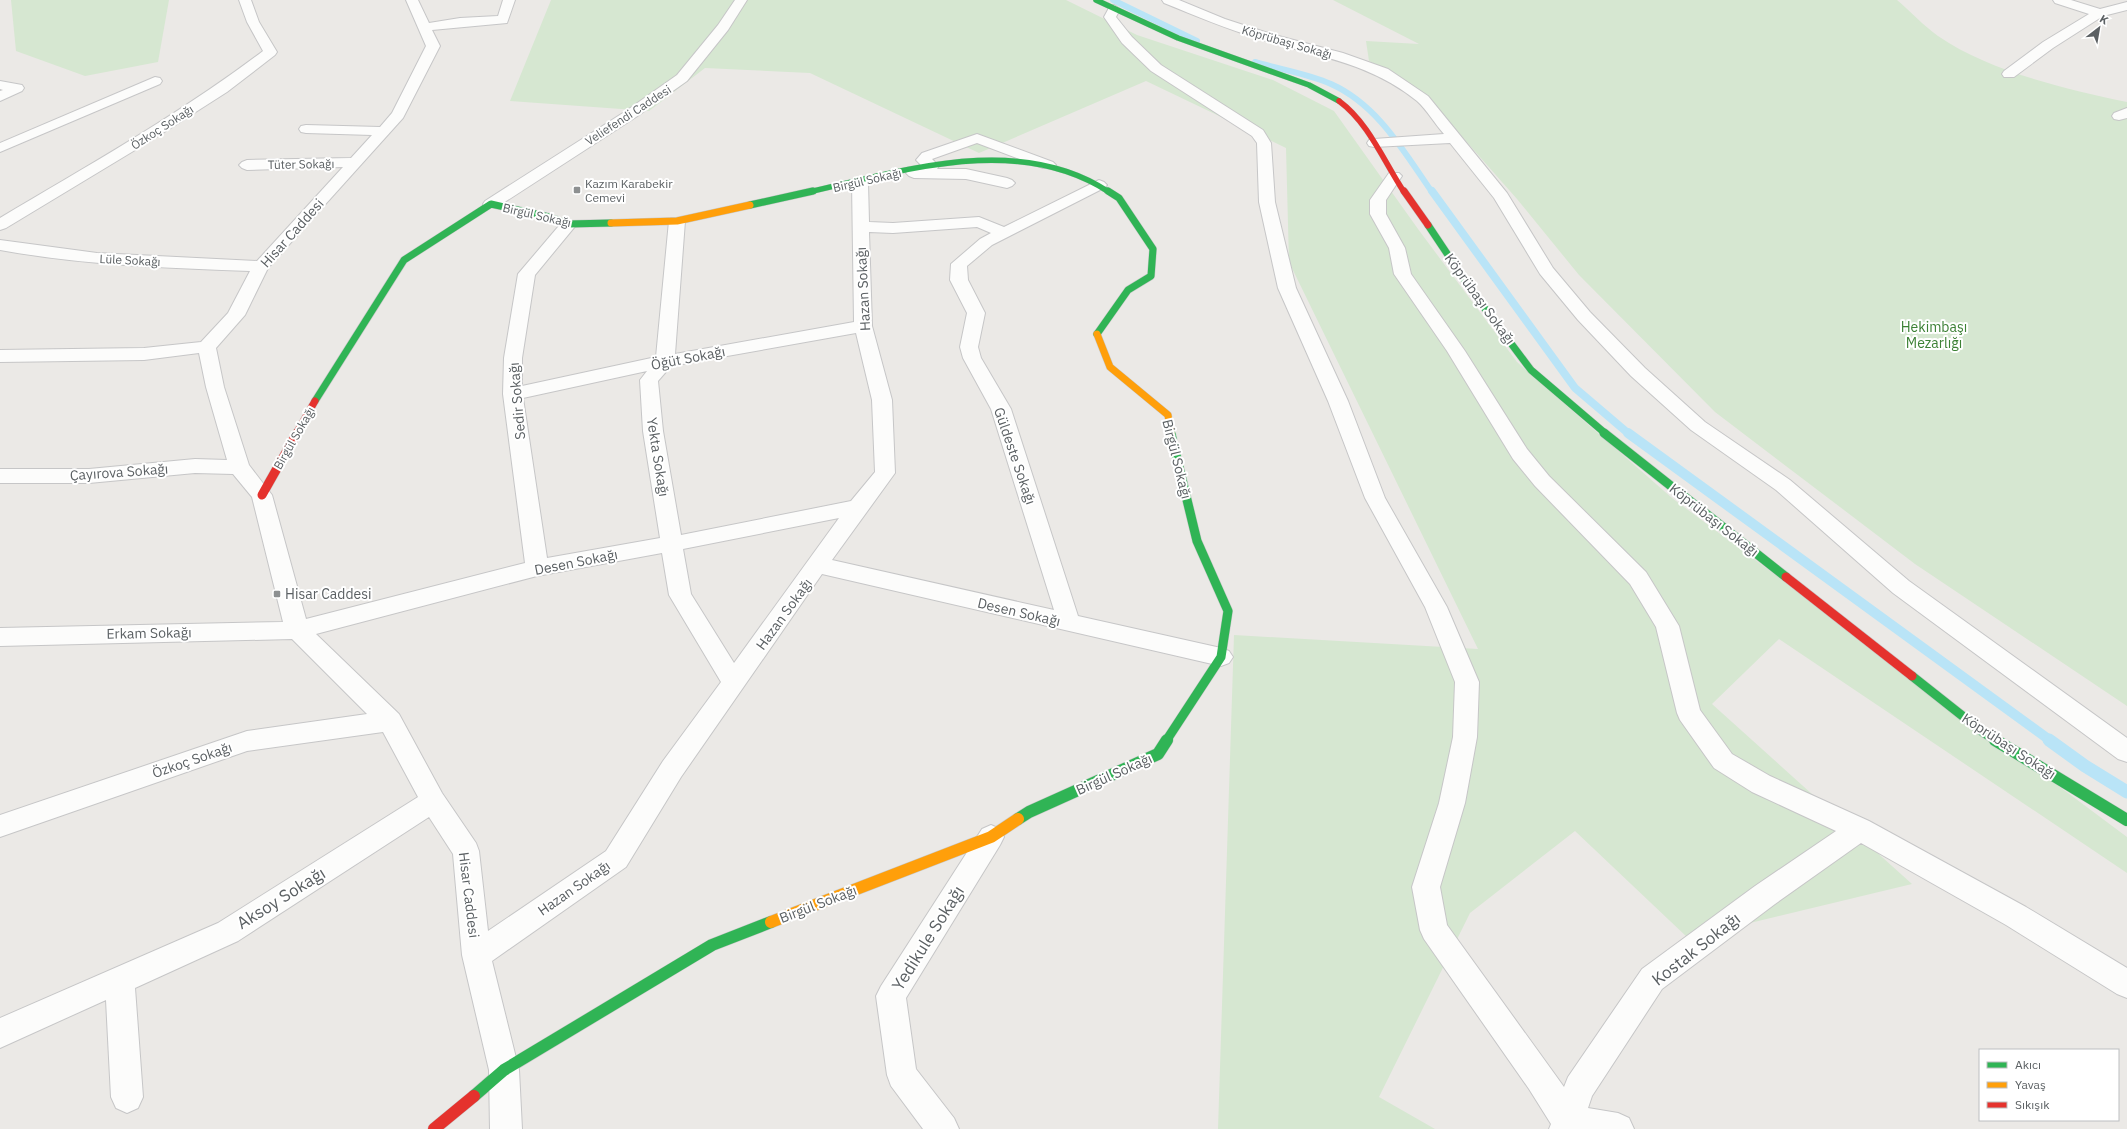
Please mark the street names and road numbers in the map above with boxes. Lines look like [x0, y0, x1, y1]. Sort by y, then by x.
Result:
street label: Köprübaşı Sokağı [1240, 22, 1334, 62]
street label: Veliefendi Caddesi [582, 82, 674, 148]
street label: Özkoç Sokağı [128, 101, 196, 153]
street label: Tüter Sokağı [267, 156, 335, 172]
street label: Birgül Sokağı [831, 165, 903, 195]
street label: Hisar Caddesi [256, 195, 328, 271]
street label: Birgül Sokağı [501, 200, 573, 230]
street label: Hazan Sokağı [852, 246, 874, 332]
street label: Köprübaşı Sokağı [1441, 250, 1519, 348]
street label: Lüle Sokağı [99, 251, 161, 269]
street label: Öğüt Sokağı [649, 342, 727, 374]
street label: Sedir Sokağı [505, 362, 529, 440]
street label: Birgül Sokağı [270, 404, 318, 472]
street label: Güldeste Sokağı [990, 405, 1040, 507]
street label: Yekta Sokağı [643, 416, 673, 498]
street label: Birgül Sokağı [1158, 417, 1196, 501]
street label: Çayırova Sokağı [69, 460, 169, 484]
street label: Köprübaşı Sokağı [1666, 480, 1762, 560]
street label: Desen Sokağı [533, 545, 619, 579]
street label: Hazan Sokağı [752, 575, 816, 653]
street label: Desen Sokağı [976, 594, 1062, 630]
street label: Erkam Sokağı [106, 623, 192, 643]
street label: Köprübaşı Sokağı [1959, 709, 2059, 783]
street label: Özkoç Sokağı [150, 738, 234, 782]
street label: Birgül Sokağı [1073, 749, 1155, 799]
street label: Hisar Caddesi [455, 851, 483, 939]
street label: Hazan Sokağı [534, 856, 614, 920]
street label: Aksoy Sokağı [233, 862, 329, 934]
street label: Birgül Sokağı [777, 881, 859, 927]
street label: Yedikule Sokağı [887, 881, 969, 995]
street label: Kostak Sokağı [1647, 907, 1745, 991]

